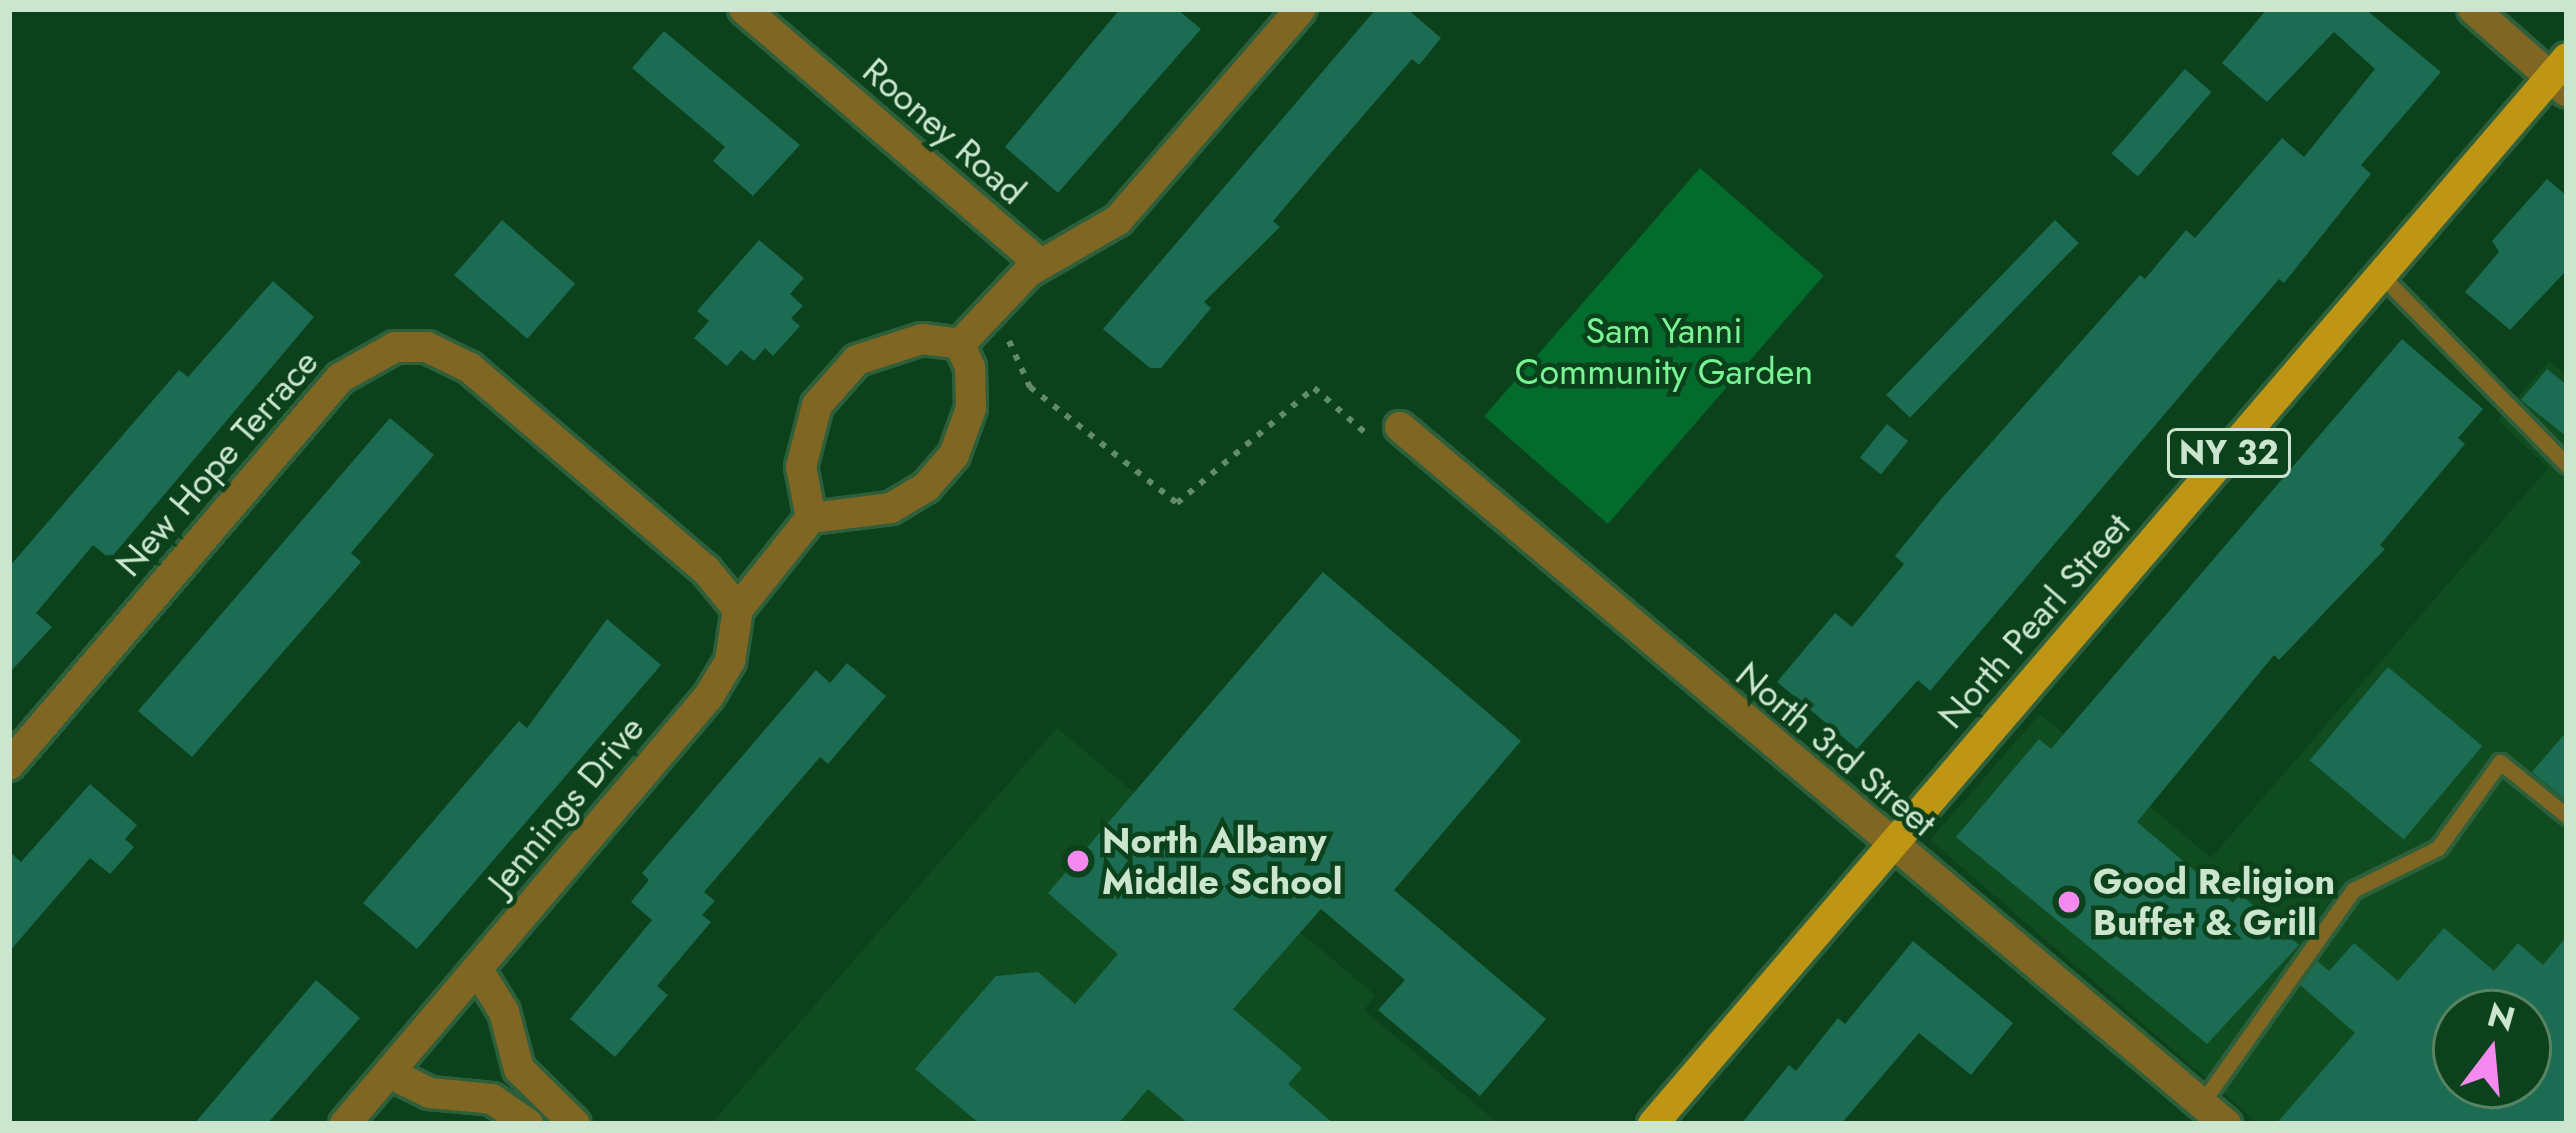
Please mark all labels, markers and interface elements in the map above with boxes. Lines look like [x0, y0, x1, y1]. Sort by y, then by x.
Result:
street label: Rooney Road [854, 49, 1034, 213]
park label: Sam Yanni Community Garden [1515, 308, 1813, 393]
street label: New Hope Terrace [107, 341, 327, 585]
road number: NY 32 [2166, 426, 2292, 480]
street label: North Pearl Street [1929, 505, 2139, 737]
street label: North 3rd Street [1727, 653, 1945, 845]
street label: Jennings Drive [479, 707, 653, 903]
place label: North Albany Middle School [1102, 818, 1343, 903]
marker: North Albany Middle School [1065, 848, 1091, 874]
place label: Good Religion Buffet & Grill [2093, 859, 2335, 944]
marker: Good Religion Buffet & Grill [2056, 889, 2082, 915]
north arrow [2432, 989, 2552, 1109]
text: N [2482, 991, 2520, 1043]

